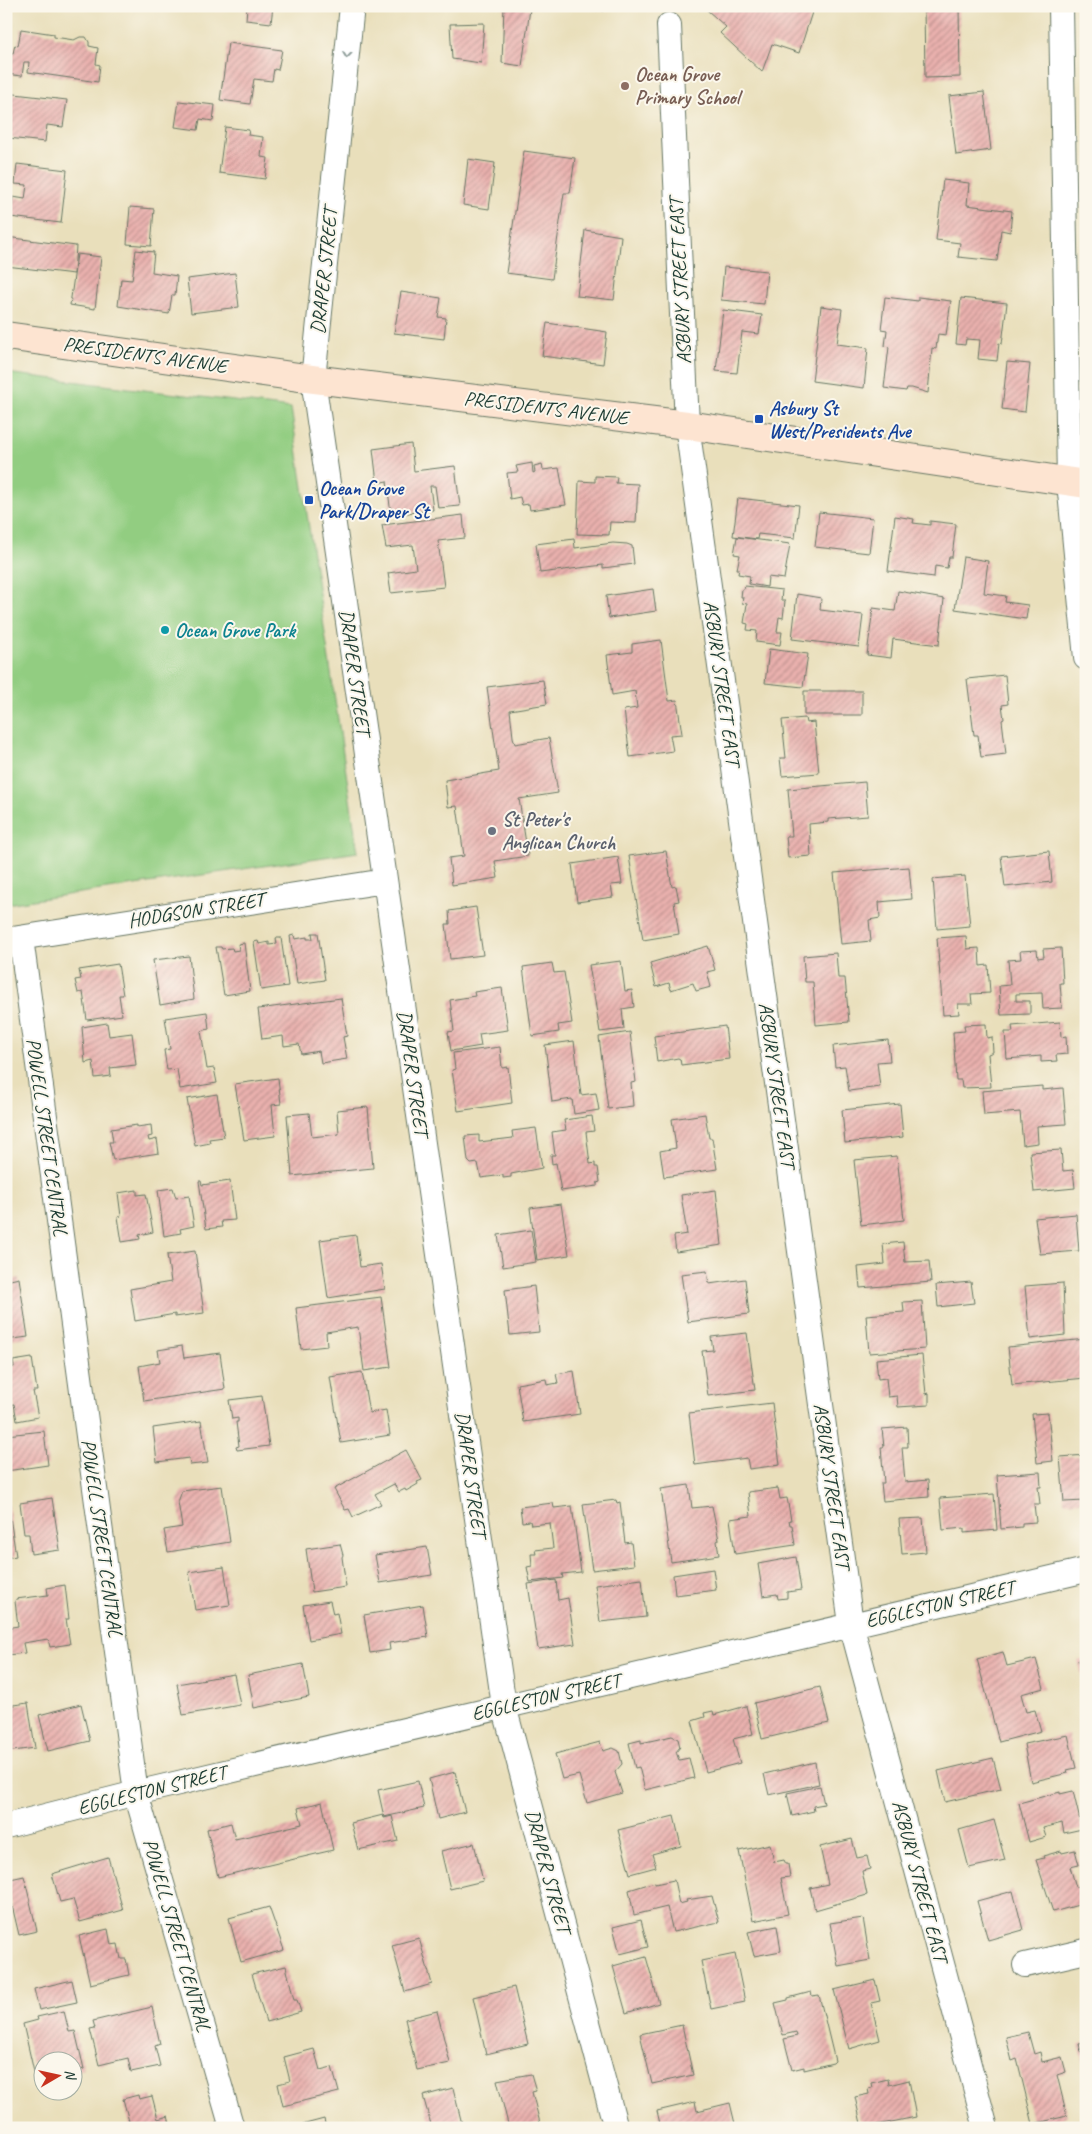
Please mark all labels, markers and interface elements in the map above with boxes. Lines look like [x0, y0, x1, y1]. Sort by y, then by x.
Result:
one-way arrow [342, 51, 353, 59]
place label: Ocean Grove Primary School [635, 62, 744, 110]
marker: Ocean Grove Primary School [619, 80, 631, 92]
street label: ASBURY STREET EAST [663, 193, 697, 365]
street label: DRAPER STREET [305, 202, 344, 335]
street label: PRESIDENTS AVENUE [62, 331, 231, 379]
street label: PRESIDENTS AVENUE [463, 386, 632, 431]
place label: Asbury St West/Presidents Ave [769, 396, 913, 444]
marker: Asbury St West/Presidents Ave [753, 413, 765, 425]
place label: Ocean Grove Park/Draper St [319, 476, 431, 524]
marker: Ocean Grove Park/Draper St [303, 494, 315, 506]
street label: ASBURY STREET EAST [698, 599, 746, 771]
street label: DRAPER STREET [334, 608, 377, 741]
place label: Ocean Grove Park [175, 618, 296, 643]
marker: Ocean Grove Park [159, 624, 171, 636]
place label: St Peter's Anglican Church [502, 807, 616, 855]
marker: St Peter's Anglican Church [486, 825, 498, 837]
street label: HODGSON STREET [126, 886, 271, 933]
street label: ASBURY STREET EAST [753, 1001, 801, 1173]
street label: DRAPER STREET [392, 1009, 435, 1142]
street label: POWELL STREET CENTRAL [21, 1037, 73, 1238]
street label: ASBURY STREET EAST [808, 1402, 856, 1574]
street label: DRAPER STREET [450, 1410, 493, 1543]
street label: POWELL STREET CENTRAL [76, 1438, 128, 1639]
street label: EGGLESTON STREET [863, 1574, 1021, 1633]
street label: EGGLESTON STREET [469, 1667, 627, 1726]
street label: EGGLESTON STREET [75, 1759, 233, 1821]
street label: ASBURY STREET EAST [886, 1797, 955, 1968]
street label: DRAPER STREET [520, 1807, 578, 1940]
street label: POWELL STREET CENTRAL [138, 1836, 217, 2035]
north arrow [32, 2052, 82, 2102]
text: N [61, 2068, 80, 2082]

